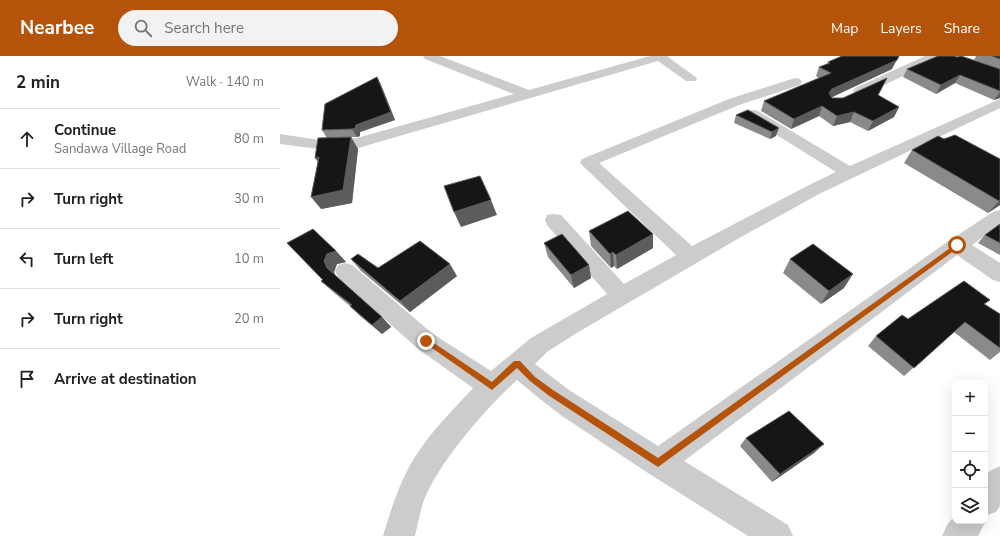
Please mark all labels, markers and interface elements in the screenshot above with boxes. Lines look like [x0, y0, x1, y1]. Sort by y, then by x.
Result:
search box [118, 10, 398, 46]
text: Nearbee [20, 15, 94, 41]
icon: search [132, 17, 154, 39]
text: Search here [164, 18, 244, 38]
text: Map [831, 19, 858, 38]
text: Layers [880, 19, 922, 38]
text: Share [944, 19, 980, 38]
text: 2 min [16, 71, 60, 94]
text: Walk · 140 m [186, 73, 264, 91]
text: Continue [54, 120, 116, 140]
icon: ahead [16, 128, 38, 150]
text: 80 m [234, 130, 264, 148]
text: Sandawa Village Road [54, 140, 186, 158]
icon: right [16, 188, 38, 210]
text: Turn right [54, 189, 123, 209]
text: 30 m [234, 190, 264, 208]
route start [948, 236, 966, 254]
icon: left [16, 248, 38, 270]
text: Turn left [54, 249, 113, 269]
text: 10 m [234, 250, 264, 268]
icon: right [16, 308, 38, 330]
text: Turn right [54, 309, 123, 329]
text: 20 m [234, 310, 264, 328]
route end [417, 332, 435, 350]
icon: arrive [16, 368, 38, 390]
text: Arrive at destination [54, 369, 197, 389]
map controls [952, 380, 988, 524]
button: + [952, 380, 988, 416]
button: − [952, 416, 988, 452]
button: locate [952, 452, 988, 488]
button: layers [952, 488, 988, 524]

